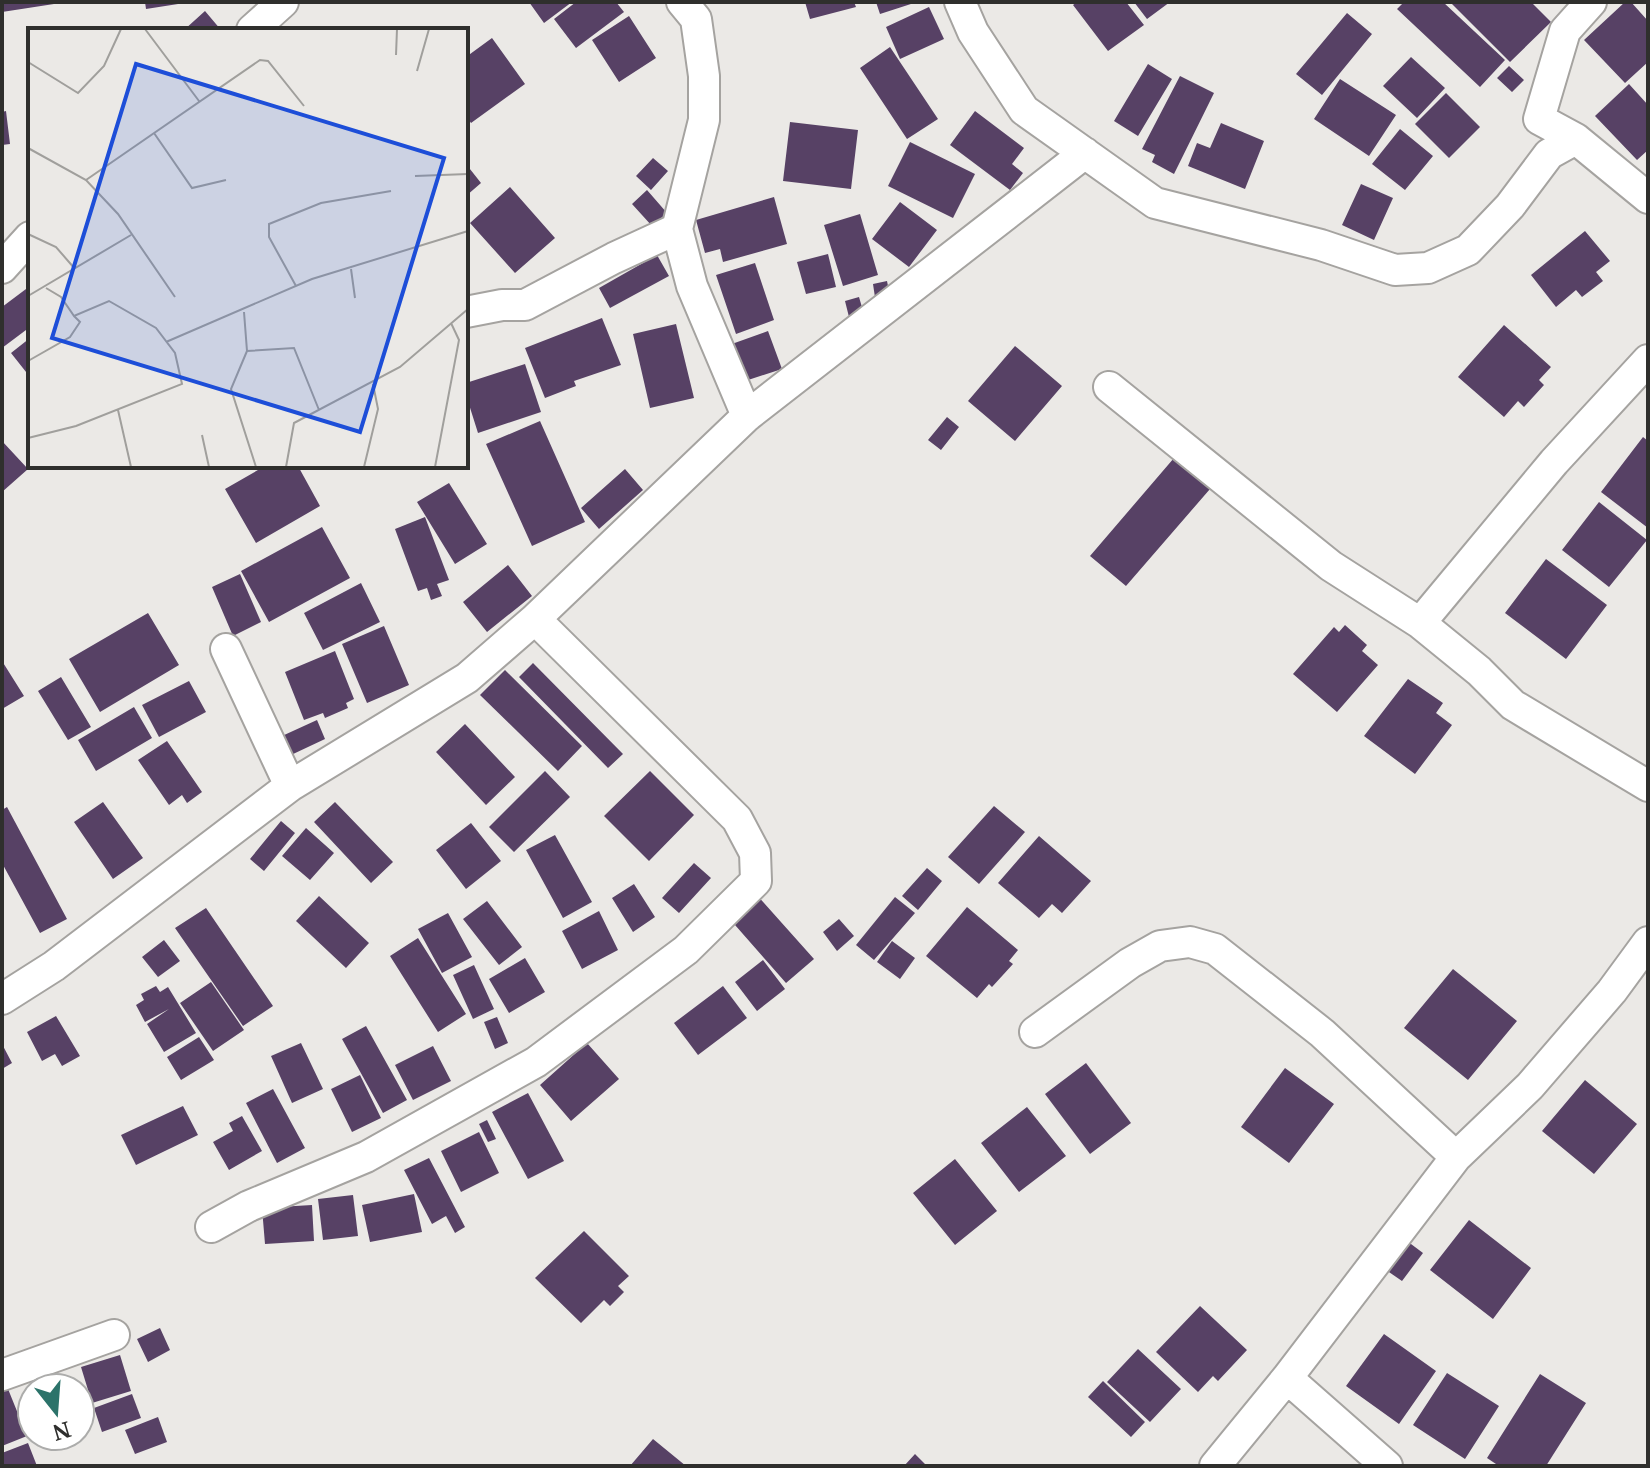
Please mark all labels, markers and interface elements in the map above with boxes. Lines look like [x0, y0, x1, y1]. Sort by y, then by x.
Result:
inset map [28, 28, 468, 468]
north arrow [16, 1372, 96, 1452]
text: N [49, 1415, 75, 1449]

